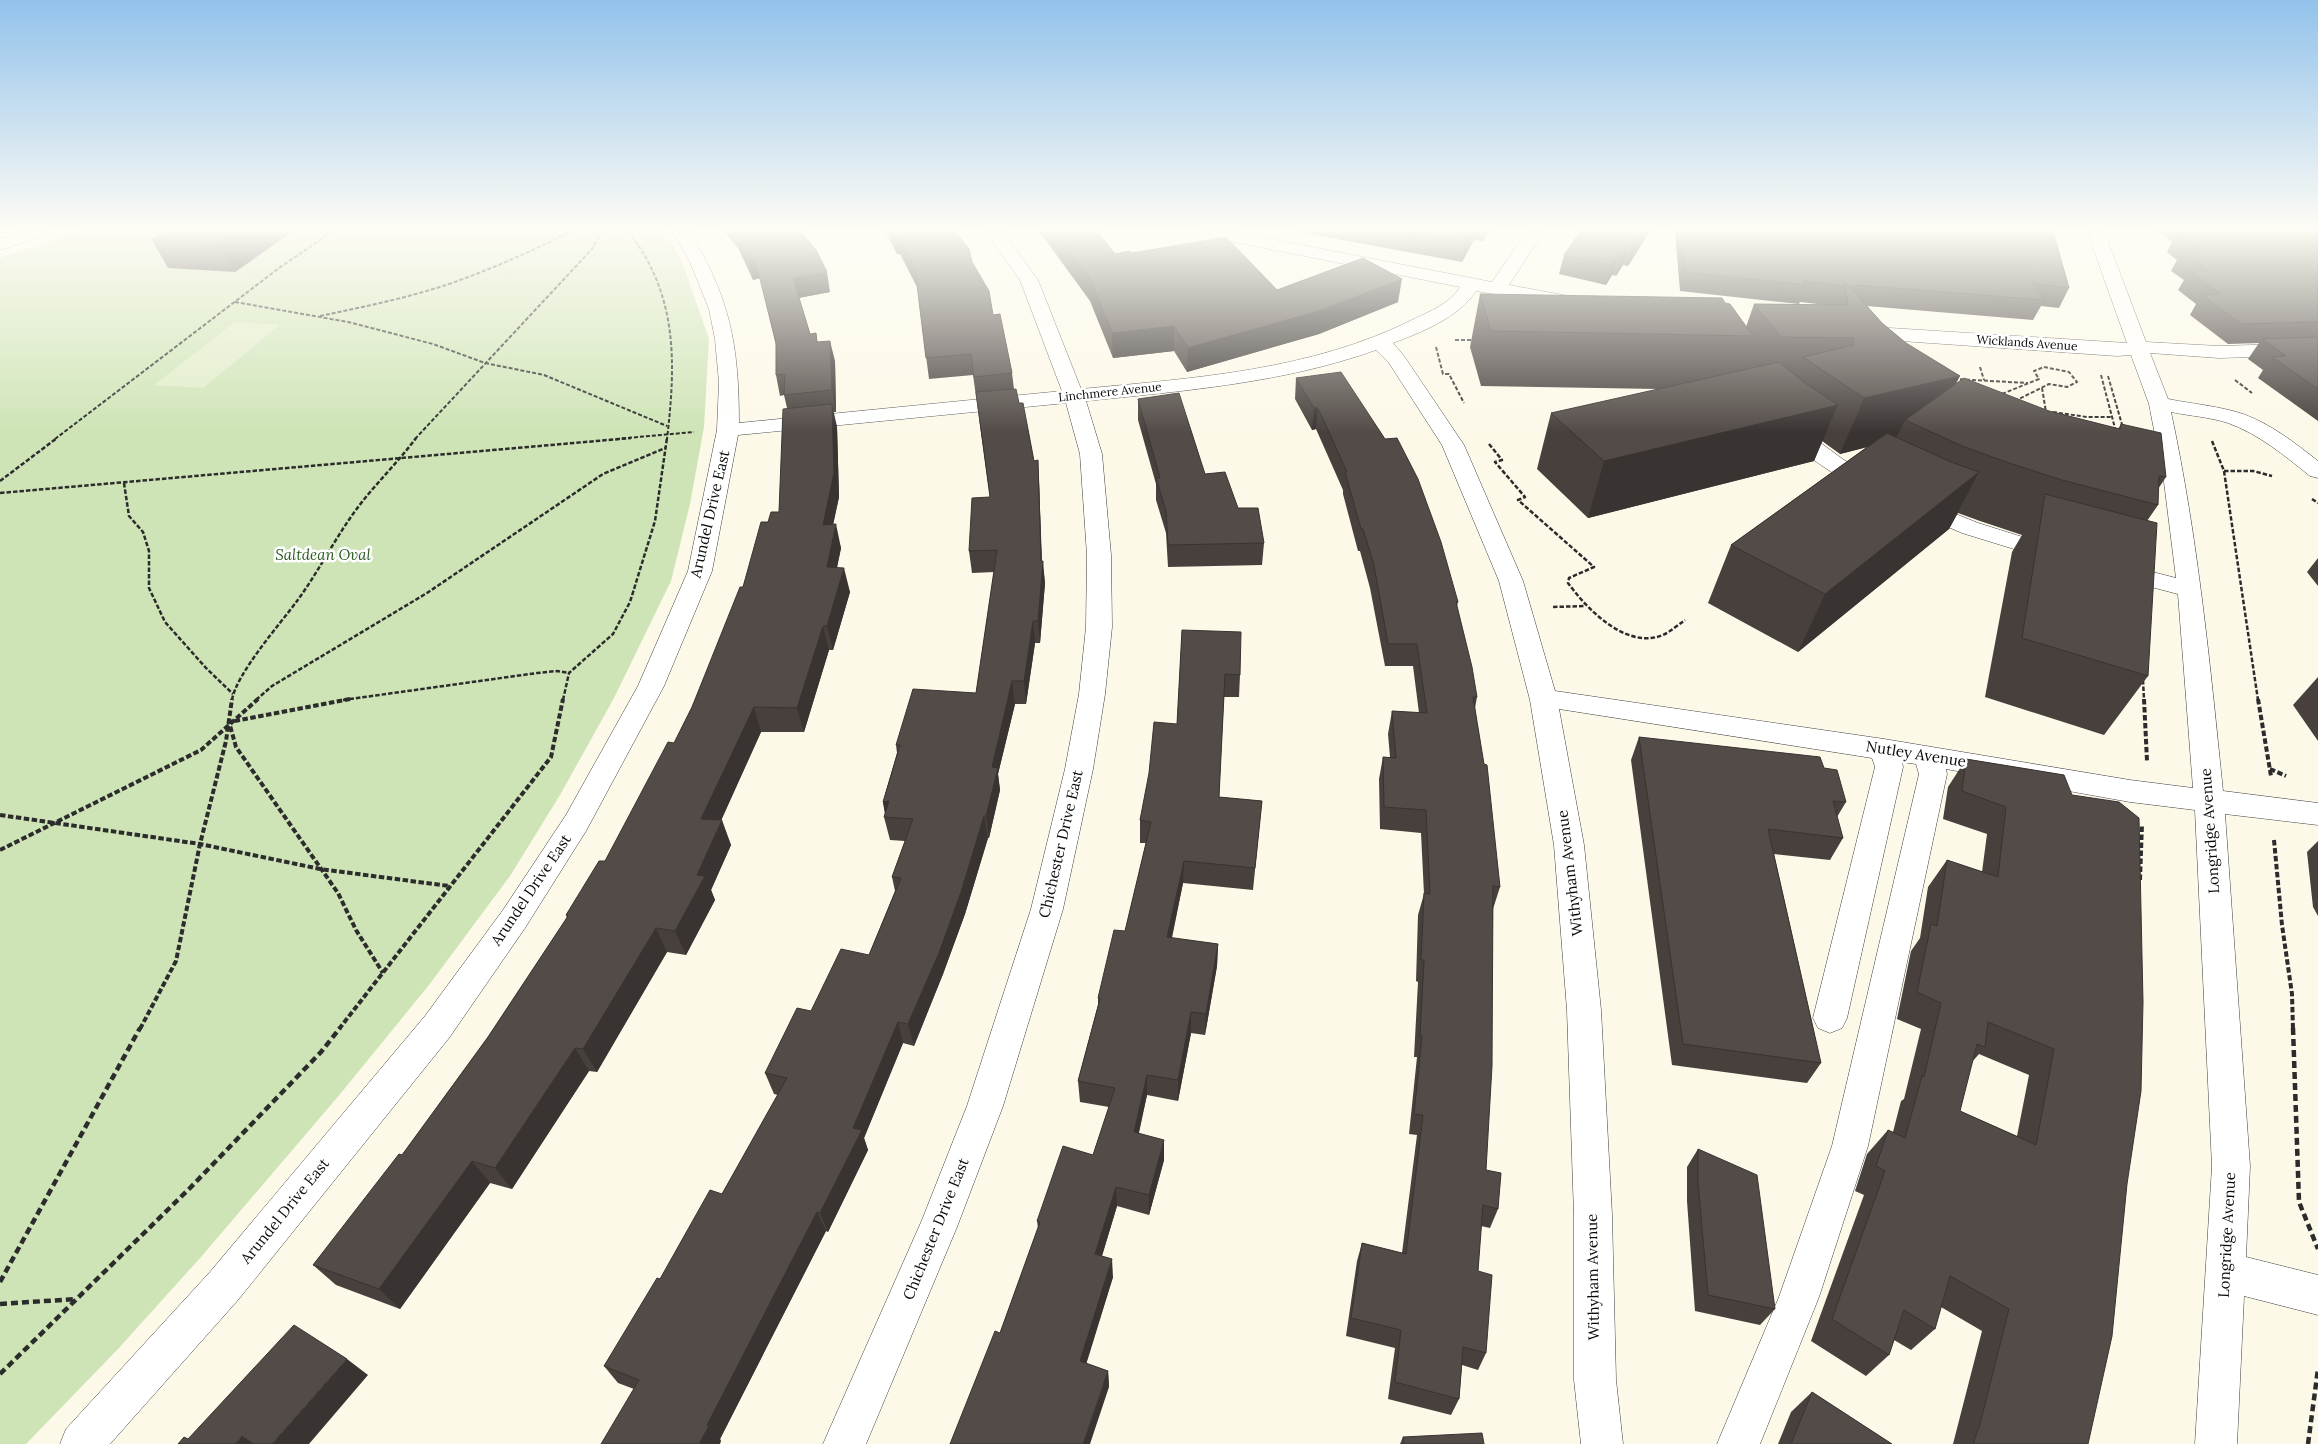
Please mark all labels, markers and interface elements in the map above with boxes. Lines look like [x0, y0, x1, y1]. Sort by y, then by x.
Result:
street label: Wicklands Avenue [1976, 331, 2079, 354]
street label: Linchmere Avenue [1057, 379, 1163, 404]
street label: Arundel Drive East [685, 448, 733, 581]
park label: Saltdean Oval [275, 545, 371, 564]
street label: Nutley Avenue [1865, 736, 1967, 771]
street label: Chichester Drive East [1034, 768, 1087, 920]
street label: Longridge Avenue [2196, 768, 2223, 894]
street label: Withyham Avenue [1552, 809, 1587, 937]
street label: Arundel Drive East [486, 830, 575, 950]
street label: Arundel Drive East [236, 1154, 333, 1268]
street label: Chichester Drive East [898, 1155, 973, 1303]
street label: Longridge Avenue [2214, 1172, 2239, 1298]
street label: Withyham Avenue [1582, 1214, 1603, 1340]

